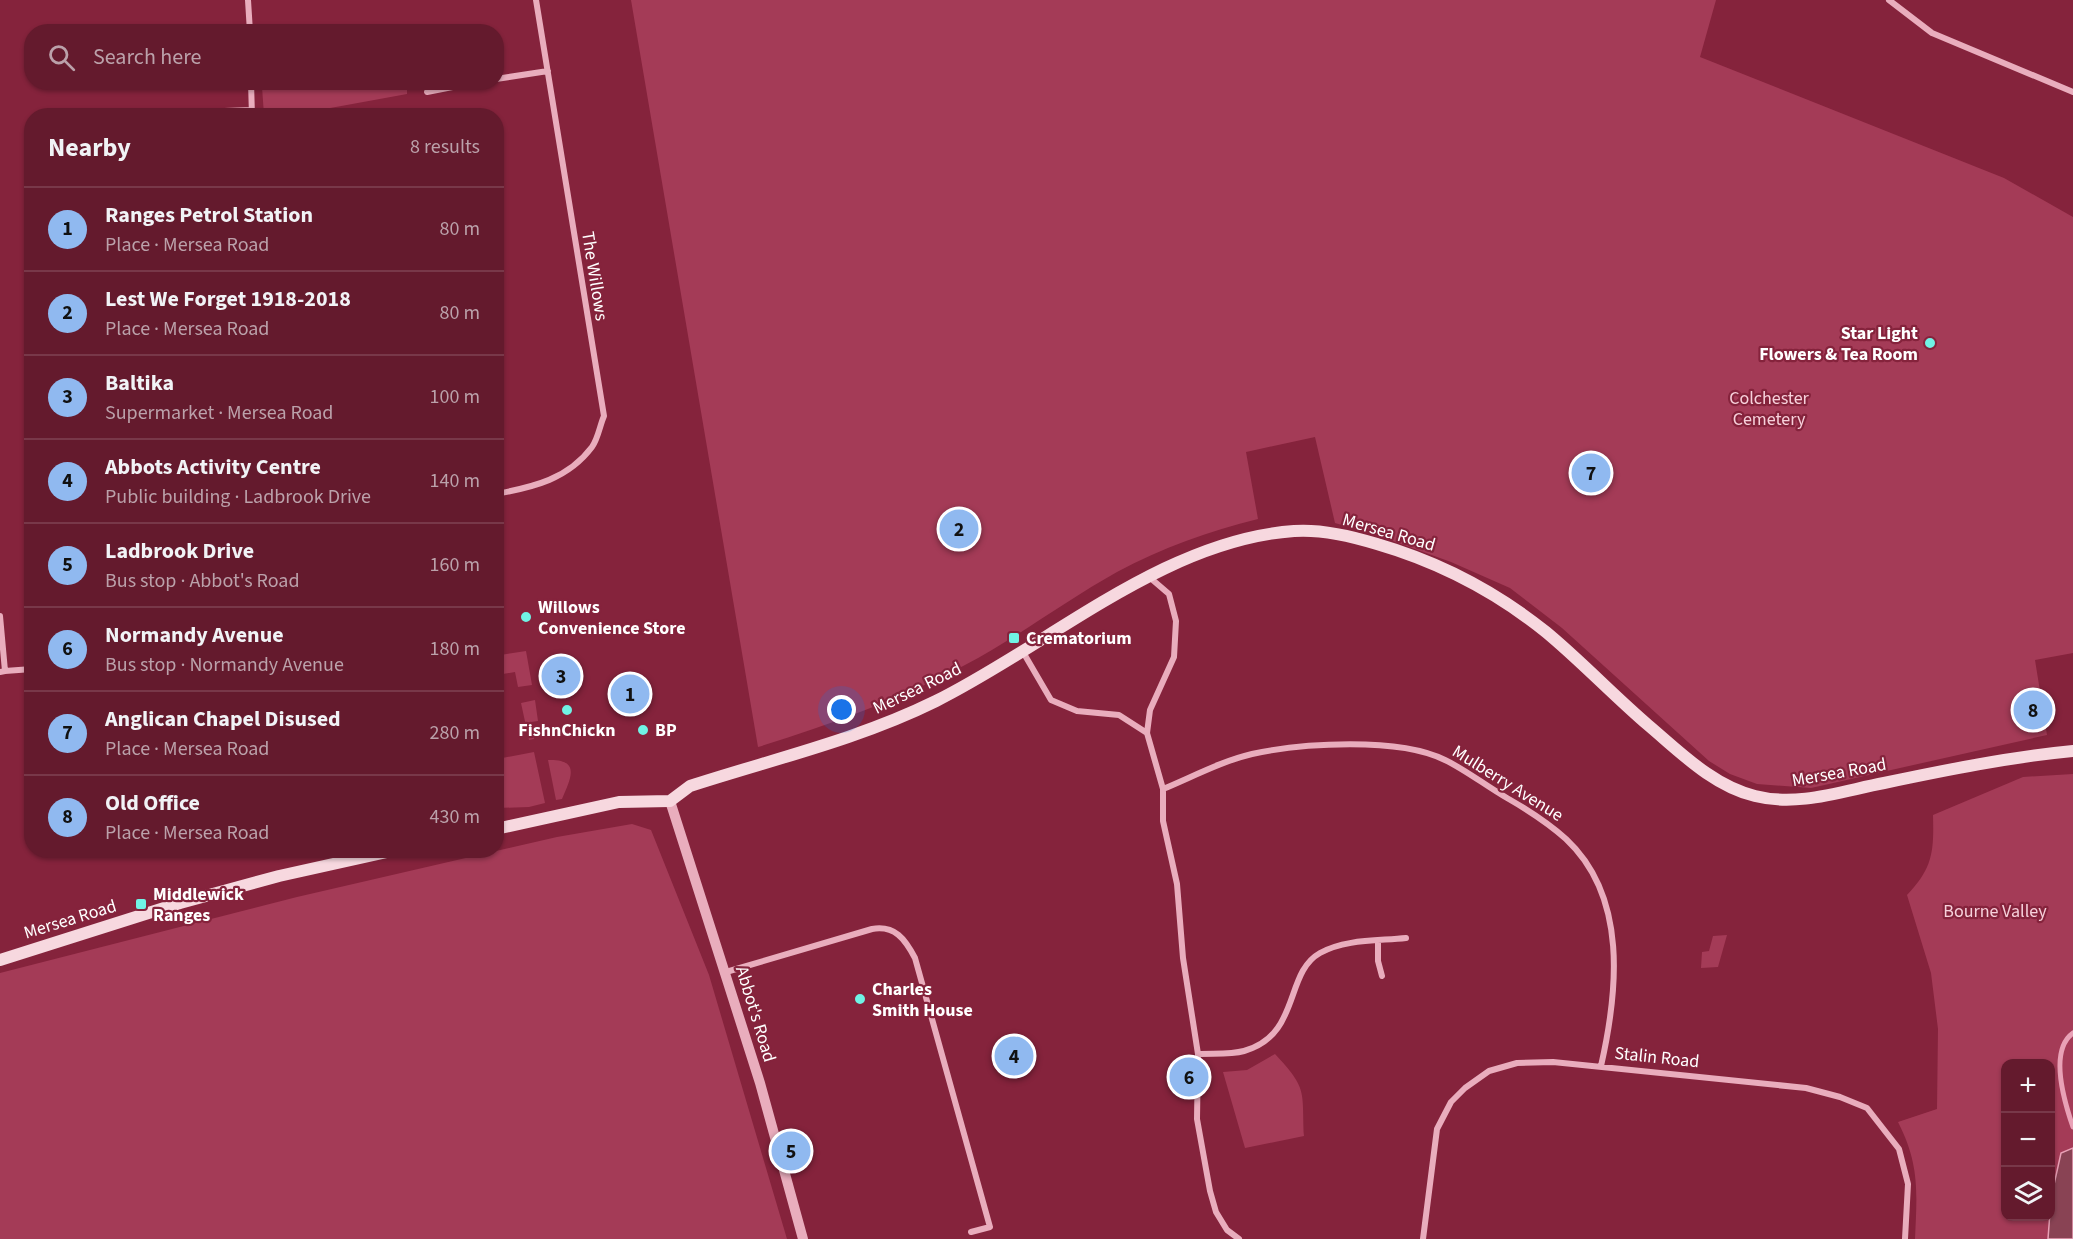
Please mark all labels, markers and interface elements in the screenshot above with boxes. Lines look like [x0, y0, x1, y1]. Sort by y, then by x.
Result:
search box [24, 24, 504, 90]
icon: search [45, 41, 78, 74]
text: Search here [93, 41, 201, 73]
text: Nearby [48, 129, 131, 166]
text: 8 results [410, 133, 480, 161]
text: Ranges Petrol Station [105, 199, 313, 231]
text: 1 [62, 215, 73, 243]
text: 80 m [440, 215, 480, 243]
street label: The Willows [575, 230, 614, 322]
text: Place · Mersea Road [105, 231, 269, 259]
text: Lest We Forget 1918-2018 [105, 283, 351, 315]
text: 2 [62, 299, 73, 327]
text: 80 m [440, 299, 480, 327]
text: Place · Mersea Road [105, 315, 269, 343]
place label: Star Light Flowers & Tea Room [1759, 321, 1918, 367]
marker: Star Light Flowers & Tea Room [1923, 336, 1937, 350]
text: Baltika [105, 367, 174, 399]
text: 3 [62, 383, 73, 411]
text: 100 m [430, 383, 480, 411]
park label: Colchester Cemetery [1729, 386, 1810, 432]
text: Supermarket · Mersea Road [105, 399, 333, 427]
pin: 7 [1572, 450, 1610, 496]
text: Abbots Activity Centre [105, 451, 321, 483]
text: 4 [62, 467, 73, 495]
text: 140 m [430, 467, 480, 495]
text: Public building · Ladbrook Drive [105, 483, 371, 511]
pin: 2 [940, 506, 978, 552]
street label: Mersea Road [1339, 507, 1438, 558]
text: Ladbrook Drive [105, 535, 254, 567]
text: 5 [62, 551, 73, 579]
text: 160 m [430, 551, 480, 579]
text: Bus stop · Abbot's Road [105, 567, 300, 595]
place label: Willows Convenience Store [538, 595, 685, 641]
marker: Willows Convenience Store [519, 610, 533, 624]
text: Normandy Avenue [105, 619, 284, 651]
place label: Crematorium [1026, 626, 1132, 651]
marker: Crematorium [1007, 631, 1021, 645]
text: 6 [62, 635, 73, 663]
text: 180 m [430, 635, 480, 663]
text: Bus stop · Normandy Avenue [105, 651, 344, 679]
pin: 3 [542, 654, 580, 698]
street label: Mersea Road [869, 656, 966, 721]
pin: 1 [610, 672, 650, 716]
pin: 8 [2014, 688, 2052, 732]
your location [827, 695, 856, 724]
text: Anglican Chapel Disused [105, 703, 341, 735]
marker: FishnChickn [560, 703, 574, 717]
place label: FishnChickn [518, 718, 616, 743]
place label: BP [655, 718, 677, 743]
text: 7 [62, 719, 73, 747]
text: 280 m [430, 719, 480, 747]
marker: BP [636, 723, 650, 737]
text: Place · Mersea Road [105, 735, 269, 763]
street label: Mulberry Avenue [1447, 739, 1568, 828]
street label: Mersea Road [1790, 752, 1888, 793]
text: Old Office [105, 787, 200, 819]
text: 8 [62, 803, 73, 831]
text: 430 m [430, 803, 480, 831]
text: Place · Mersea Road [105, 819, 269, 847]
place label: Middlewick Ranges [153, 882, 244, 928]
street label: Mersea Road [21, 894, 120, 945]
marker: Middlewick Ranges [134, 897, 148, 911]
park label: Bourne Valley [1943, 899, 2047, 924]
street label: Abbot's Road [729, 963, 782, 1065]
place label: Charles Smith House [872, 977, 973, 1023]
marker: Charles Smith House [853, 992, 867, 1006]
pin: 4 [994, 1034, 1034, 1078]
street label: Stalin Road [1613, 1041, 1701, 1074]
pin: 6 [1170, 1054, 1208, 1100]
map controls [2001, 1059, 2055, 1221]
button: + [2001, 1059, 2055, 1113]
button: − [2001, 1113, 2055, 1167]
pin: 5 [772, 1128, 810, 1174]
button: layers [2001, 1167, 2055, 1221]

